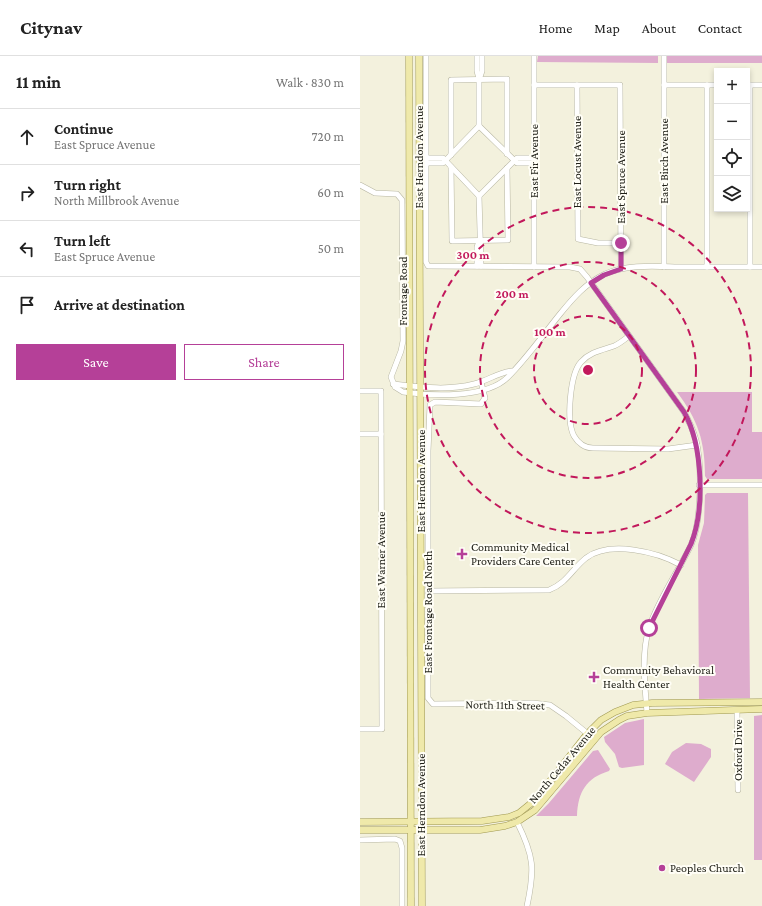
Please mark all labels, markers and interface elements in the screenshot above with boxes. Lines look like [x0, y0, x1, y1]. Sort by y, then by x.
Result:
text: Citynav [20, 17, 82, 38]
text: Home [539, 20, 572, 36]
text: Map [594, 20, 620, 36]
text: About [642, 20, 676, 36]
text: Contact [698, 20, 742, 36]
map controls [714, 68, 750, 212]
button: + [714, 68, 750, 104]
text: 11 min [16, 73, 61, 92]
text: Walk · 830 m [276, 75, 344, 90]
button: − [714, 104, 750, 140]
street label: East Herndon Avenue [412, 105, 426, 209]
street label: East Locust Avenue [570, 116, 584, 208]
street label: East Birch Avenue [657, 118, 671, 204]
text: Continue [54, 121, 113, 137]
street label: East Fir Avenue [527, 124, 541, 198]
icon: ahead [16, 126, 38, 148]
text: 720 m [312, 129, 344, 144]
street label: East Spruce Avenue [614, 130, 628, 224]
text: East Spruce Avenue [54, 137, 155, 152]
button: locate [714, 140, 750, 176]
button: layers [714, 176, 750, 212]
text: Turn right [54, 177, 121, 193]
icon: right [16, 182, 38, 204]
text: 60 m [317, 185, 344, 200]
text: North Millbrook Avenue [54, 193, 179, 208]
text: Turn left [54, 233, 110, 249]
route end [612, 234, 630, 252]
icon: left [16, 238, 38, 260]
text: 50 m [318, 241, 344, 256]
text: 300 m [457, 248, 490, 262]
text: East Spruce Avenue [54, 249, 155, 264]
street label: Frontage Road [396, 256, 410, 326]
text: 200 m [495, 287, 529, 301]
icon: arrive [16, 294, 38, 316]
text: Arrive at destination [54, 297, 185, 313]
text: 100 m [534, 325, 567, 339]
button: Save [16, 344, 176, 380]
button: Share [184, 344, 344, 380]
centre of rings [581, 363, 595, 377]
street label: East Herndon Avenue [414, 429, 428, 533]
street label: East Warner Avenue [374, 512, 388, 608]
place label: Community Medical Providers Care Center [471, 540, 575, 568]
marker: Community Medical Providers Care Center [456, 548, 468, 560]
street label: East Frontage Road North [421, 550, 435, 674]
route start [640, 619, 658, 637]
place label: Community Behavioral Health Center [603, 663, 714, 691]
marker: Community Behavioral Health Center [588, 671, 600, 683]
street label: North 11th Street [465, 697, 546, 713]
street label: Oxford Drive [731, 719, 745, 781]
street label: North Cedar Avenue [526, 723, 598, 807]
street label: East Herndon Avenue [414, 753, 428, 857]
place label: Peoples Church [670, 861, 745, 875]
marker: Peoples Church [657, 863, 667, 873]

